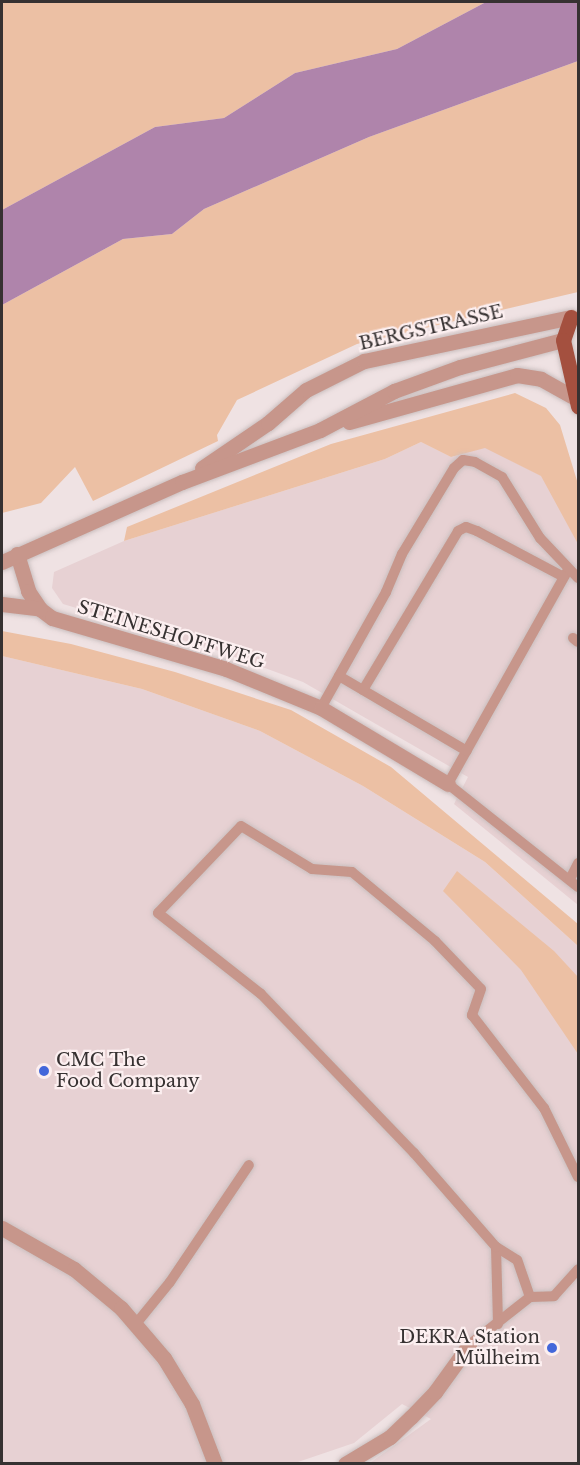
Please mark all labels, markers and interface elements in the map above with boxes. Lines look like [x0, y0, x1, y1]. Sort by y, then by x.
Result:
street label: BERGSTRASSE [357, 301, 505, 355]
street label: STEINESHOFFWEG [75, 596, 267, 674]
place label: CMC The Food Company [56, 1050, 199, 1092]
marker: CMC The Food Company [37, 1064, 51, 1078]
place label: DEKRA Station Mülheim [399, 1327, 540, 1370]
marker: DEKRA Station Mülheim [545, 1341, 559, 1355]

